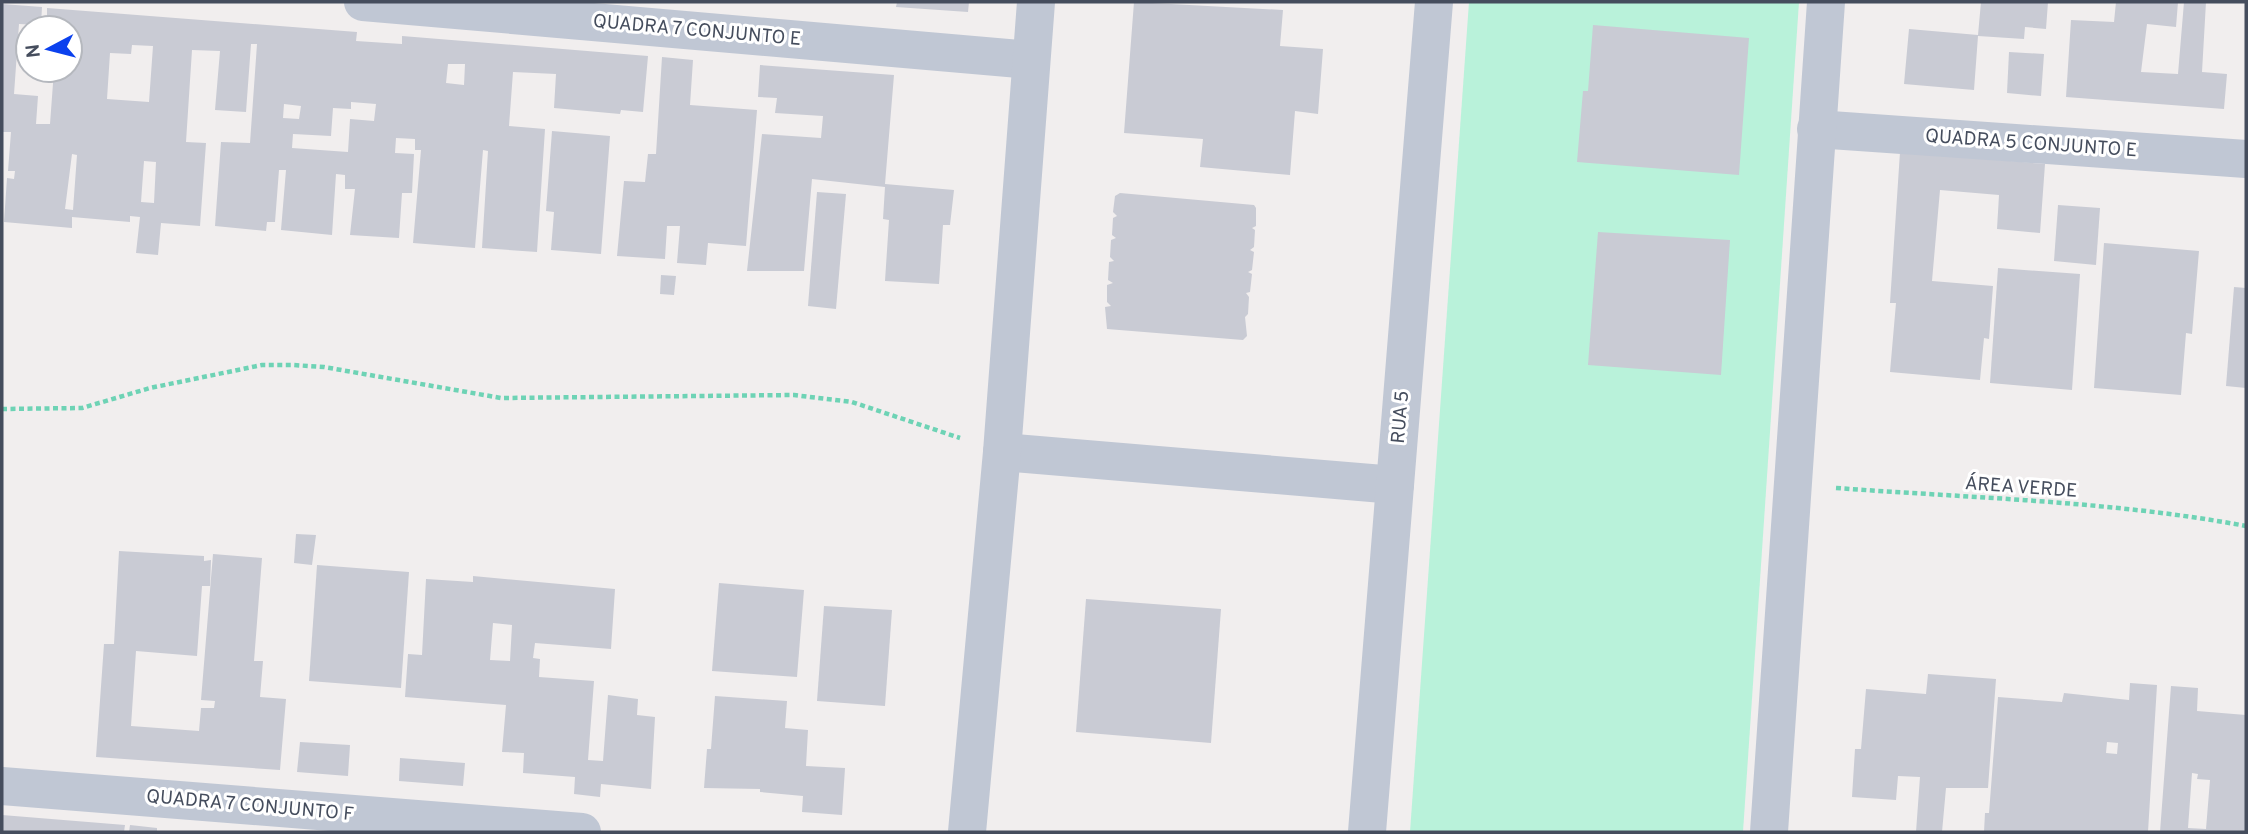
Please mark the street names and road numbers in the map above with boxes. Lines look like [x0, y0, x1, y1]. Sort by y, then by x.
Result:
street label: QUADRA 7 CONJUNTO E [592, 10, 802, 52]
street label: QUADRA 5 CONJUNTO E [1924, 125, 2138, 163]
street label: RUA 5 [1387, 389, 1415, 445]
street label: ÁREA VERDE [1964, 471, 2078, 504]
street label: QUADRA 7 CONJUNTO F [145, 785, 355, 827]

